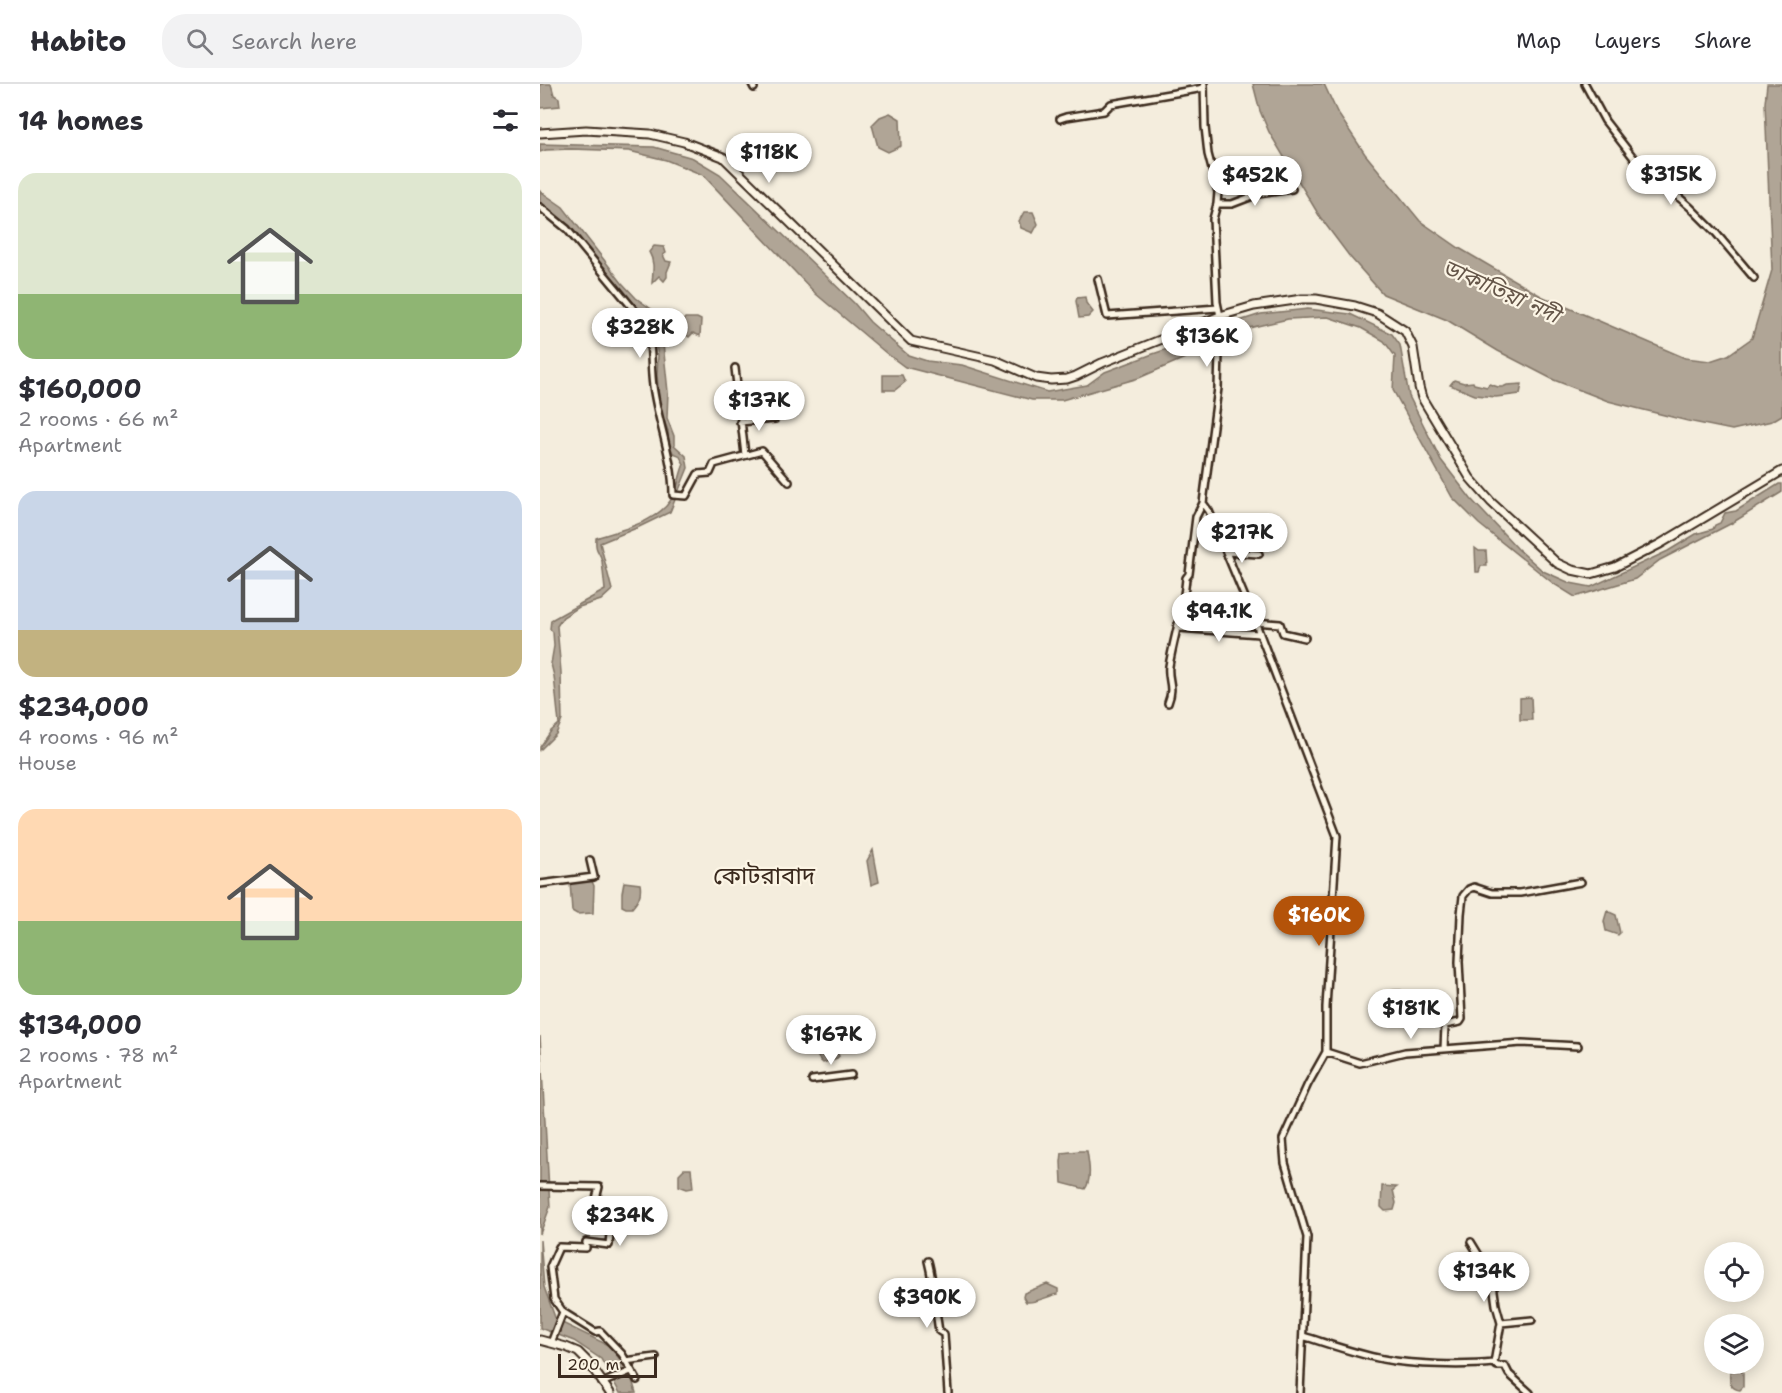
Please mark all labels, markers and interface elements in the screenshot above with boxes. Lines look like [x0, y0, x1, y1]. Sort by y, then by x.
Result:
search box [162, 14, 582, 68]
text: Habito [30, 22, 126, 60]
icon: search [183, 25, 216, 58]
text: Search here [231, 27, 357, 56]
text: Map [1516, 27, 1561, 55]
text: Layers [1594, 27, 1661, 55]
text: Share [1694, 27, 1752, 55]
text: 14 homes [18, 103, 144, 138]
icon: filters [489, 104, 522, 137]
pin: $118K [727, 133, 811, 184]
text: $118K [740, 139, 798, 165]
pin: $315K [1629, 155, 1713, 206]
pin: $452K [1213, 156, 1297, 207]
text: $315K [1640, 161, 1702, 187]
text: $452K [1222, 162, 1288, 188]
icon: home [216, 212, 324, 320]
water label: ডাকাতিয়া নদী [1438, 252, 1568, 331]
pin: $328K [598, 308, 682, 359]
text: $328K [606, 314, 674, 340]
pin: $136K [1165, 317, 1249, 368]
text: $136K [1175, 323, 1239, 349]
text: $160,000 [18, 371, 142, 406]
pin: $137K [717, 381, 801, 432]
text: $137K [728, 387, 790, 413]
text: 2 rooms · 66 m² [18, 406, 179, 432]
text: Apartment [18, 432, 122, 458]
pin: $217K [1200, 513, 1284, 564]
text: $217K [1211, 519, 1273, 545]
icon: home [216, 530, 324, 638]
pin: $94.1K [1170, 592, 1268, 643]
text: $94.1K [1186, 598, 1252, 624]
text: $234,000 [18, 689, 149, 724]
text: 4 rooms · 96 m² [18, 724, 179, 750]
text: House [18, 750, 77, 776]
icon: home [216, 848, 324, 956]
district label: কোটরাবাদ [713, 860, 816, 892]
pin: $160K [1277, 896, 1361, 947]
text: $160K [1287, 902, 1351, 928]
pin: $181K [1369, 989, 1453, 1040]
text: $181K [1382, 995, 1440, 1021]
text: $134,000 [18, 1007, 142, 1042]
pin: $167K [789, 1015, 873, 1066]
text: $167K [800, 1021, 862, 1047]
text: 2 rooms · 78 m² [18, 1042, 178, 1068]
text: Apartment [18, 1068, 122, 1094]
pin: $234K [578, 1196, 662, 1247]
text: $234K [586, 1202, 654, 1228]
map controls [1704, 1242, 1764, 1374]
button: locate [1704, 1242, 1764, 1302]
pin: $134K [1442, 1252, 1526, 1303]
text: $134K [1452, 1258, 1516, 1284]
pin: $390K [885, 1278, 969, 1329]
text: $390K [893, 1284, 961, 1310]
button: layers [1704, 1314, 1764, 1374]
scale bar [558, 1351, 657, 1378]
text: 200 m [567, 1354, 619, 1375]

